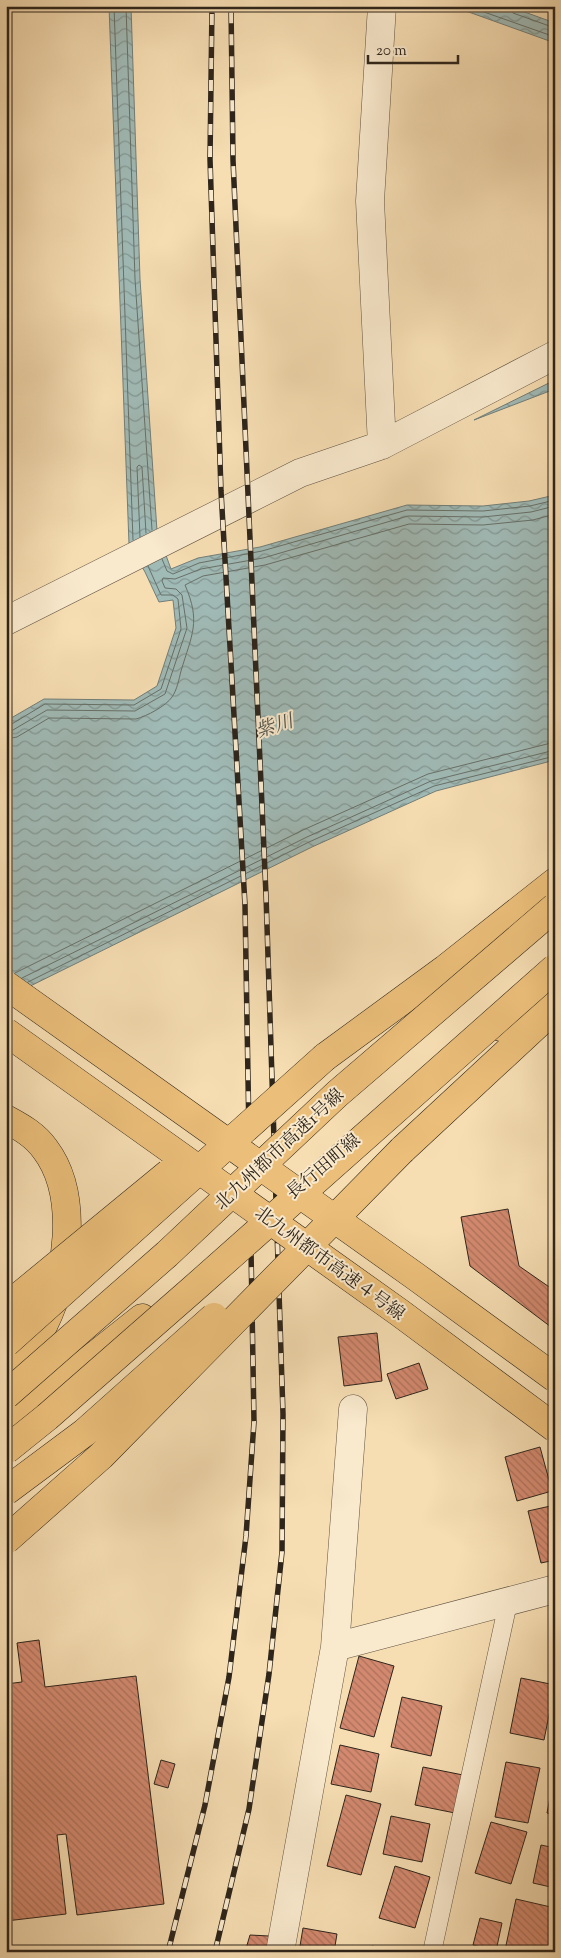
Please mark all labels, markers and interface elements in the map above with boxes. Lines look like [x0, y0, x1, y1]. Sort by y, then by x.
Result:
scale bar [368, 32, 458, 64]
text: 20 m [376, 41, 407, 62]
water label: 紫川 [253, 708, 299, 746]
street label: 北九州都市高速1号線 [210, 1084, 351, 1217]
street label: 長行田町線 [281, 1129, 367, 1206]
street label: 北九州都市高速４号線 [248, 1201, 409, 1328]

